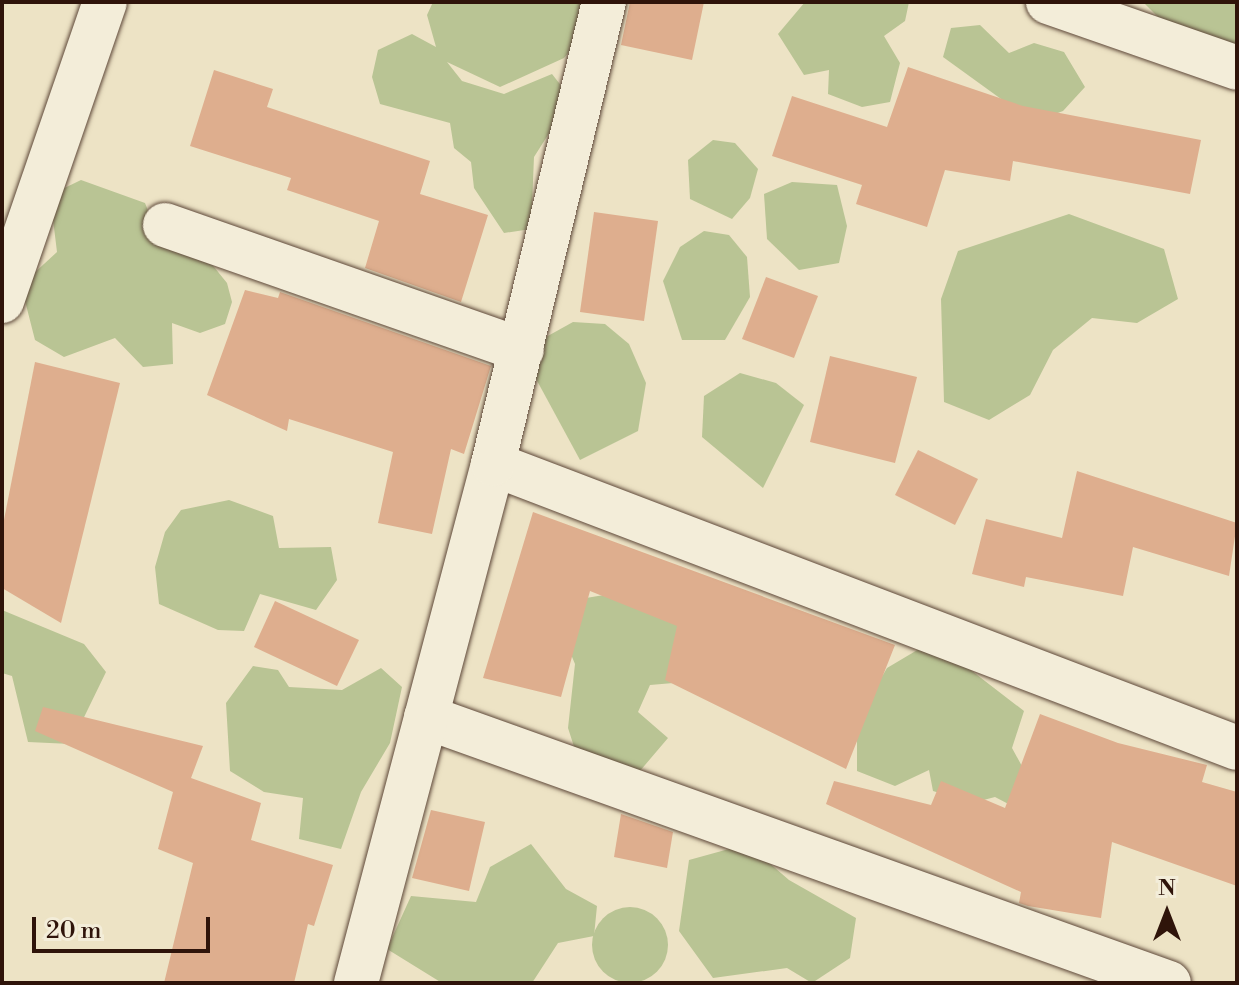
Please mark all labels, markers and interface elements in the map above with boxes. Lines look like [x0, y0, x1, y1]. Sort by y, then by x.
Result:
north arrow [1127, 873, 1207, 953]
text: N [1158, 875, 1176, 902]
scale bar [36, 901, 214, 951]
text: 20 m [46, 916, 102, 946]

